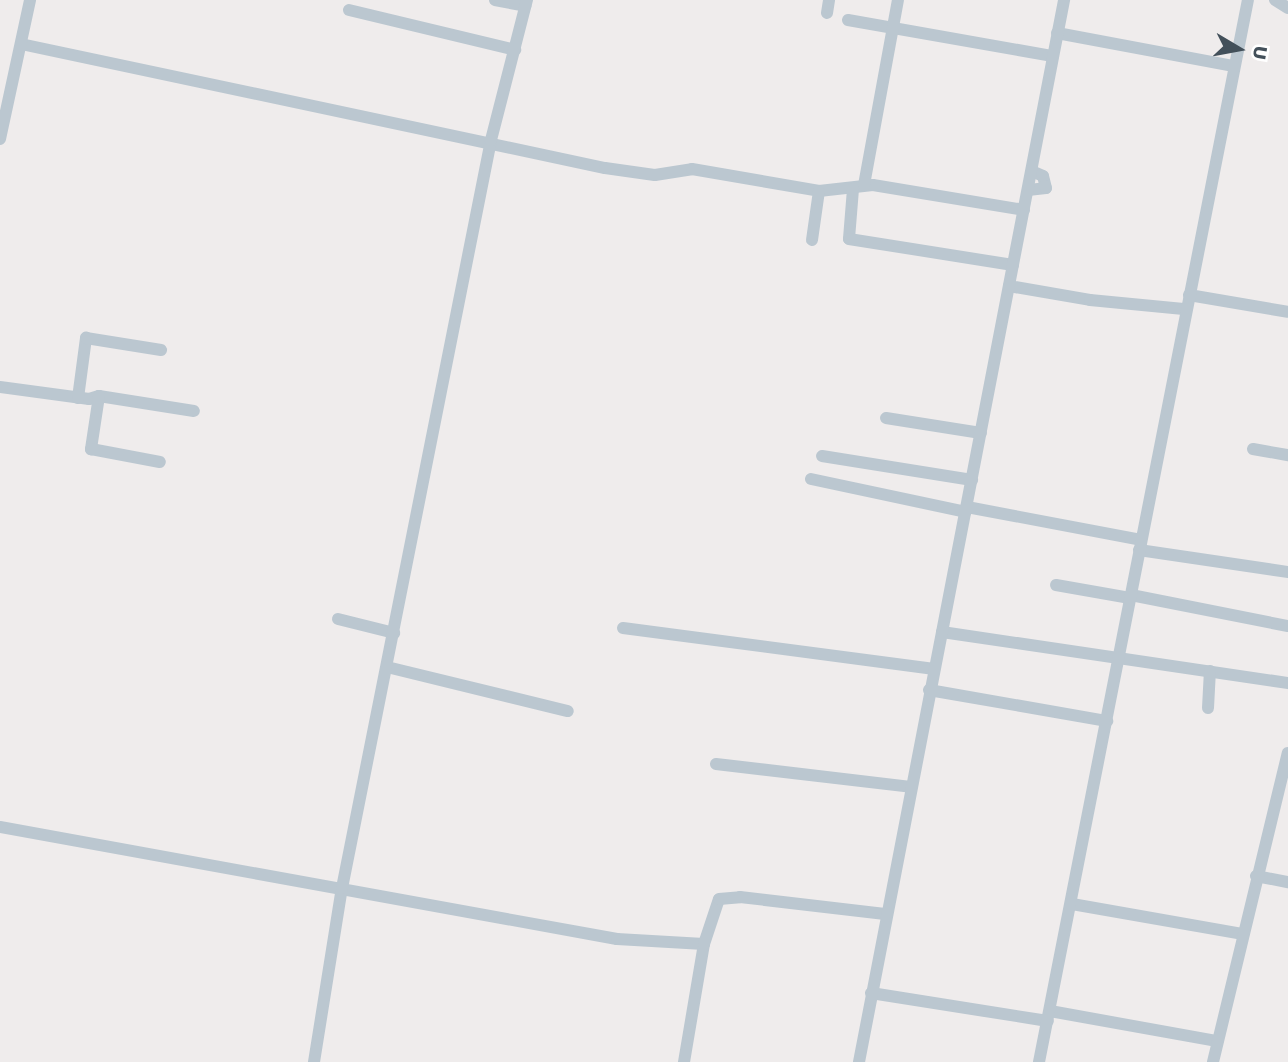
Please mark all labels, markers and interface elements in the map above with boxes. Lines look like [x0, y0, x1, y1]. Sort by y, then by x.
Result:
north arrow [1204, 14, 1274, 84]
text: U [1248, 44, 1273, 61]

